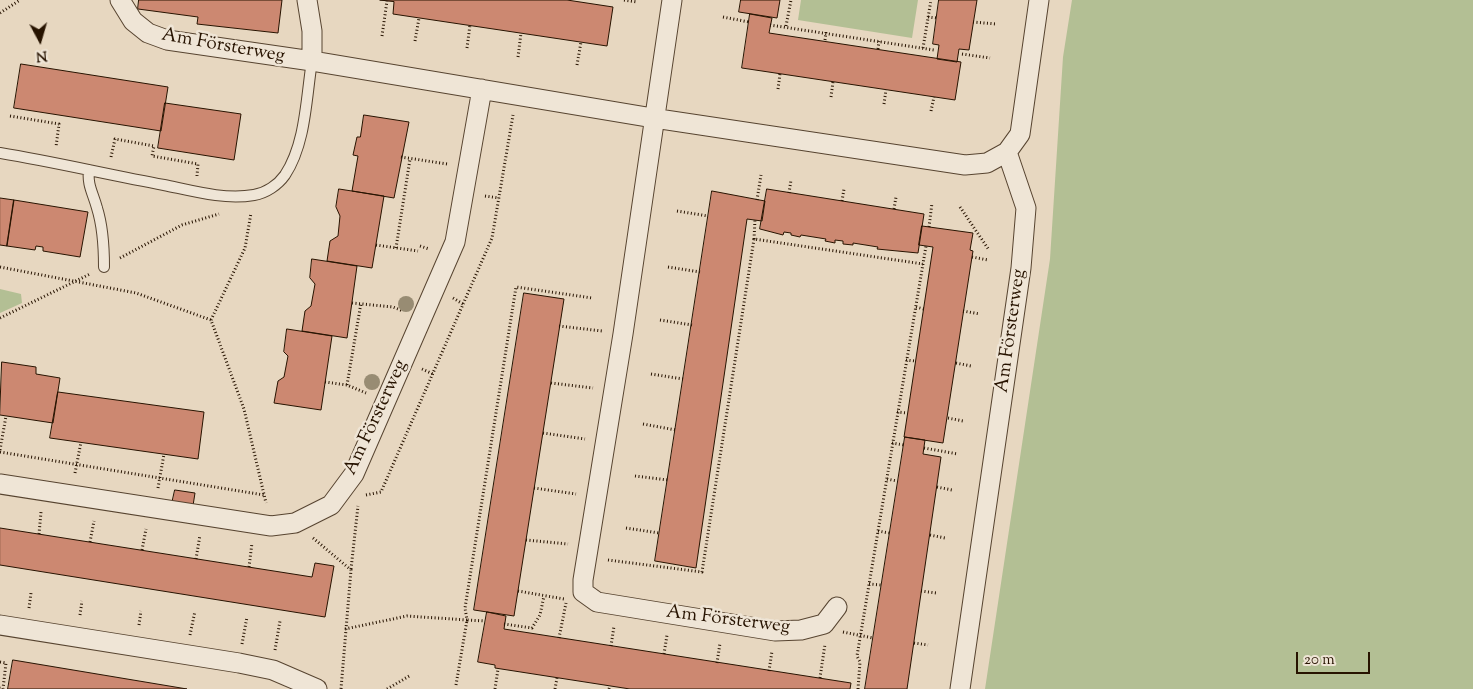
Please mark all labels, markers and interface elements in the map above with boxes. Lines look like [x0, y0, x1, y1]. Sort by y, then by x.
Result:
north arrow [15, 15, 65, 65]
street label: Am Försterweg [160, 25, 286, 69]
text: N [35, 44, 48, 65]
street label: Am Försterweg [992, 268, 1032, 394]
street label: Am Försterweg [340, 357, 414, 479]
street label: Am Försterweg [665, 602, 791, 640]
scale bar [1298, 642, 1372, 674]
text: 20 m [1304, 650, 1335, 671]

